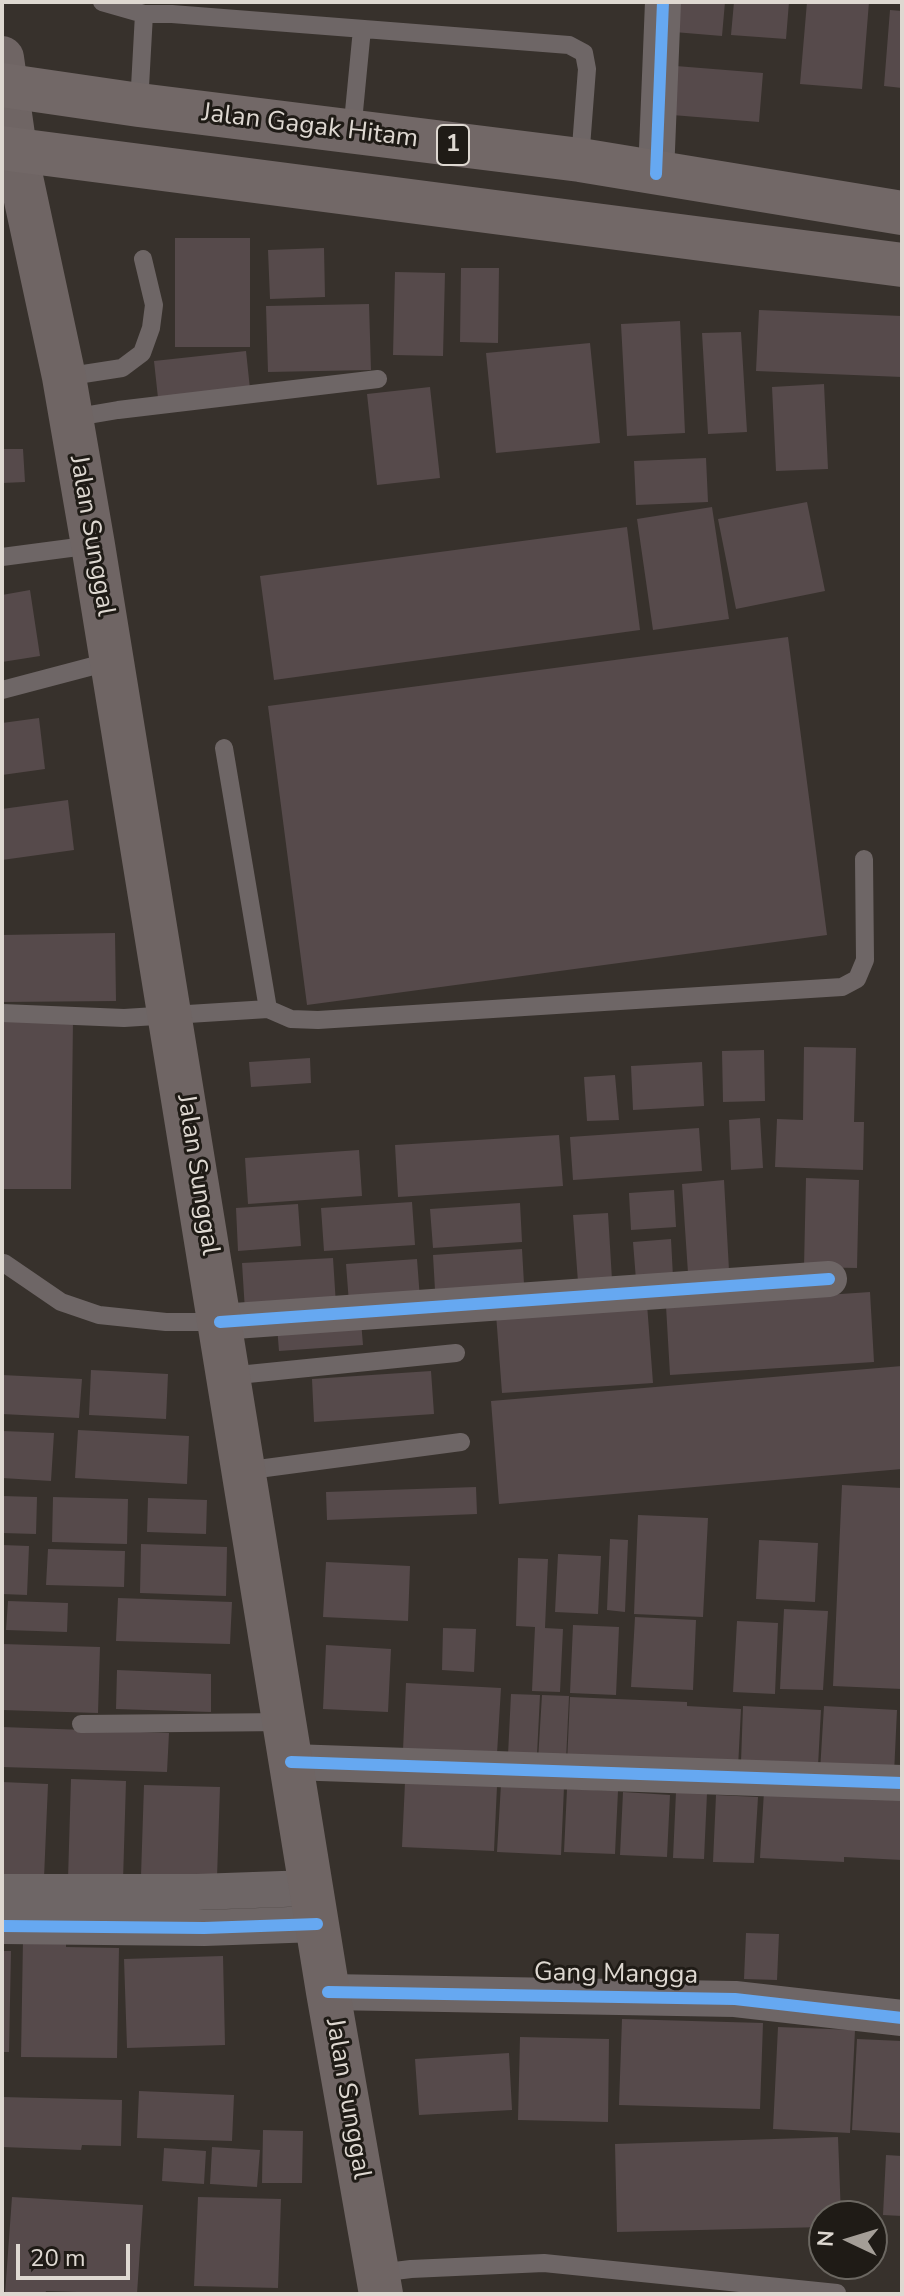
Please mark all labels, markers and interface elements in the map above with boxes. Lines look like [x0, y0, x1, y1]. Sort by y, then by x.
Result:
street label: Jalan Gagak Hitam [200, 98, 420, 156]
road number: 1 [437, 125, 469, 165]
street label: Jalan Sunggal [62, 453, 120, 619]
street label: Jalan Sunggal [169, 1092, 225, 1258]
street label: Gang Mangga [534, 1958, 698, 1992]
street label: Jalan Sunggal [318, 2016, 376, 2182]
north arrow [808, 2200, 888, 2280]
scale bar [20, 2228, 134, 2278]
text: N [811, 2229, 842, 2248]
text: 20 m [30, 2242, 86, 2274]

